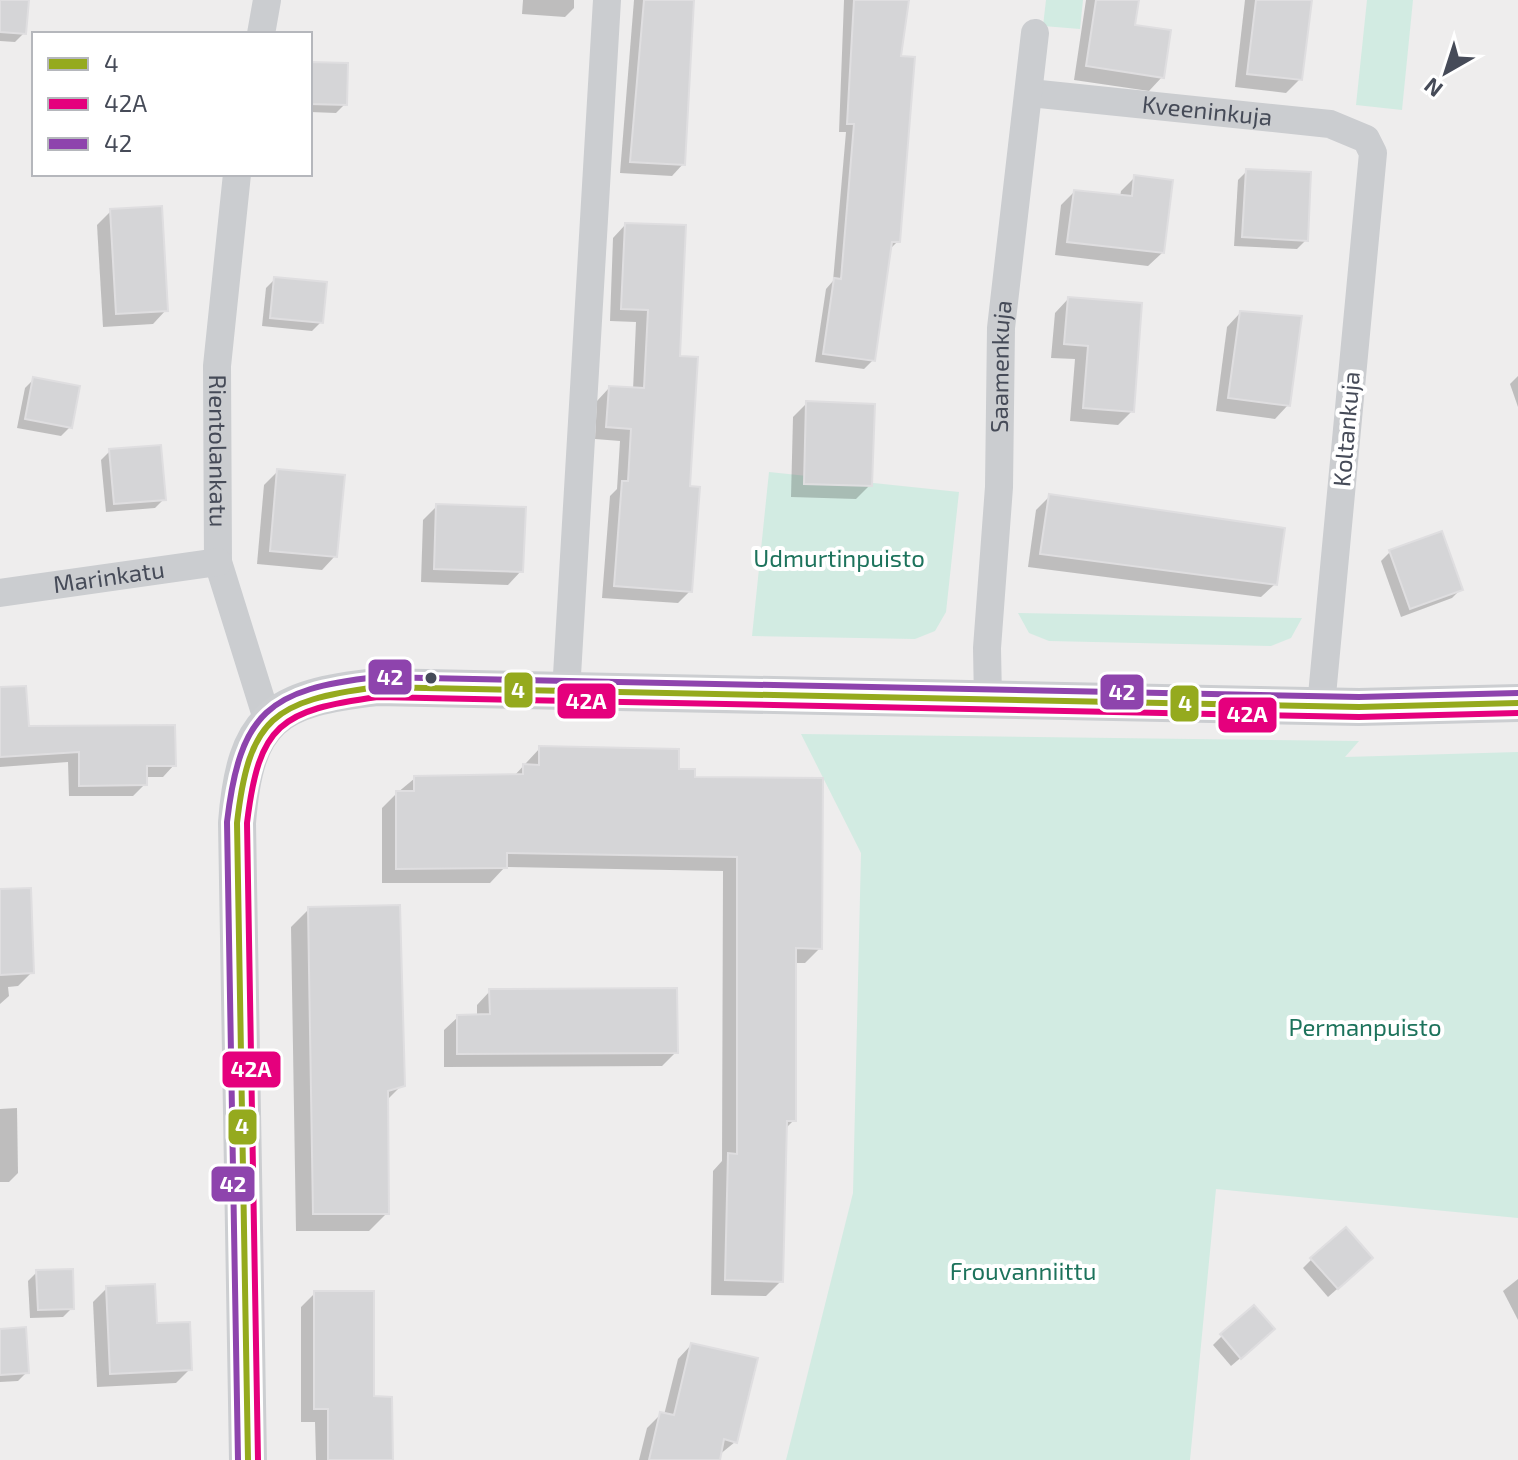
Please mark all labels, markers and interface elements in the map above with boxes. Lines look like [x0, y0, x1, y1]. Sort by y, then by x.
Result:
legend [32, 32, 312, 176]
north arrow [1406, 32, 1486, 112]
text: 4 [104, 48, 119, 77]
text: N [1418, 73, 1447, 103]
text: 42A [104, 88, 147, 117]
street label: Kveeninkuja [1141, 89, 1274, 131]
text: 42 [104, 128, 132, 157]
street label: Saamenkuja [984, 298, 1017, 433]
street label: Koltankuja [1326, 370, 1365, 488]
street label: Rientolankatu [204, 374, 234, 528]
park label: Udmurtinpuisto [753, 543, 925, 572]
street label: Marinkatu [51, 554, 166, 598]
line badge: 42 [367, 658, 413, 696]
text: 42 [377, 663, 403, 689]
unlabelled marker [423, 670, 439, 686]
line badge: 4 [503, 671, 534, 709]
line badge: 42 [1099, 673, 1145, 711]
text: 4 [511, 676, 525, 702]
text: 42 [1109, 678, 1135, 704]
line badge: 42A [556, 682, 617, 720]
line badge: 4 [1169, 684, 1200, 723]
text: 42A [565, 687, 607, 713]
text: 4 [1178, 689, 1192, 715]
line badge: 42A [1217, 696, 1278, 734]
text: 42A [1226, 700, 1268, 726]
park label: Permanpuisto [1288, 1012, 1442, 1041]
line badge: 42A [221, 1050, 282, 1089]
text: 42A [230, 1055, 272, 1081]
line badge: 4 [227, 1108, 258, 1146]
text: 4 [235, 1112, 249, 1138]
line badge: 42 [210, 1165, 256, 1203]
text: 42 [220, 1170, 246, 1196]
park label: Frouvanniittu [950, 1256, 1096, 1285]

